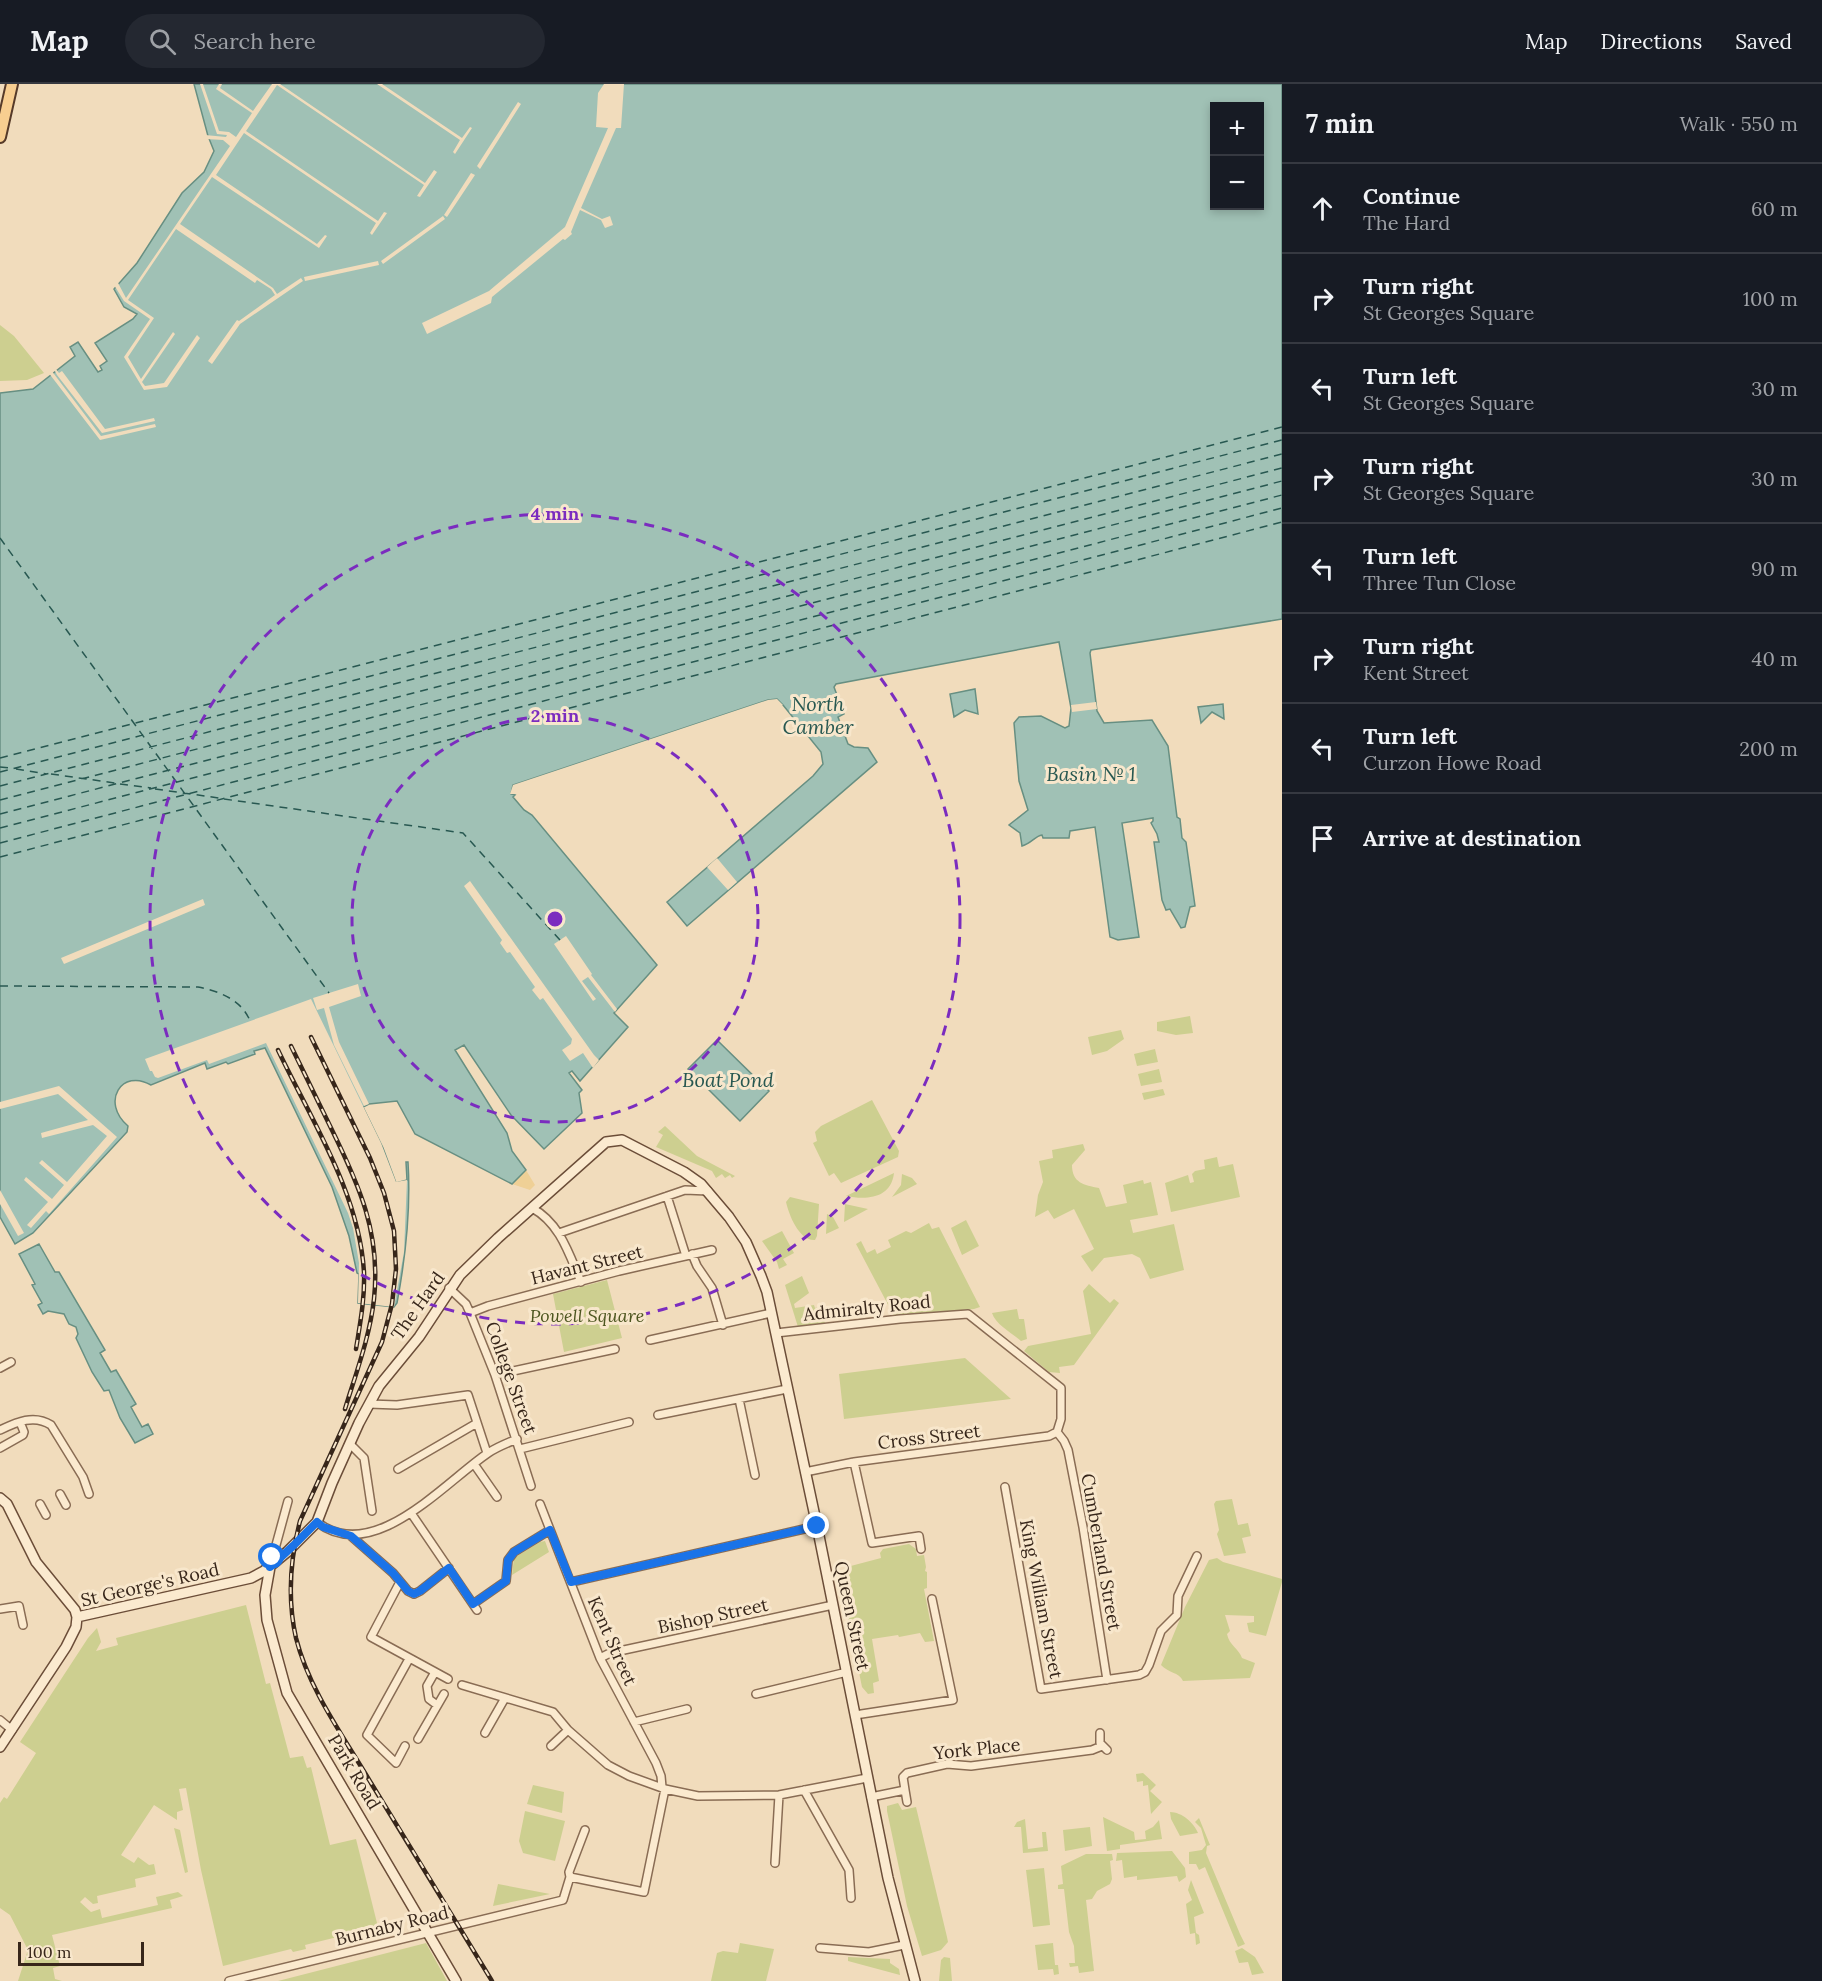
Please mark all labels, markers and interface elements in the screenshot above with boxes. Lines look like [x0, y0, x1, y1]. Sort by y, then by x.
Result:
search box [125, 14, 545, 68]
text: Map [30, 23, 89, 59]
icon: search [146, 25, 179, 58]
text: Search here [194, 27, 316, 55]
text: Map [1525, 28, 1568, 55]
text: Directions [1601, 28, 1702, 55]
text: Saved [1735, 28, 1792, 55]
map controls [1210, 102, 1264, 210]
button: + [1210, 102, 1264, 156]
text: 7 min [1306, 107, 1374, 140]
text: Walk · 550 m [1680, 111, 1798, 136]
button: − [1210, 156, 1264, 210]
text: Continue [1363, 182, 1460, 210]
icon: ahead [1306, 192, 1339, 225]
text: 60 m [1751, 196, 1798, 221]
text: The Hard [1363, 210, 1450, 235]
text: Turn right [1363, 272, 1474, 300]
icon: right [1306, 282, 1339, 315]
text: 100 m [1743, 286, 1798, 311]
text: St Georges Square [1363, 300, 1534, 325]
text: Turn left [1363, 362, 1457, 390]
icon: left [1306, 372, 1339, 405]
text: 30 m [1751, 376, 1798, 401]
text: St Georges Square [1363, 390, 1534, 415]
text: Turn right [1363, 452, 1474, 480]
icon: right [1306, 462, 1339, 495]
text: 30 m [1751, 466, 1798, 491]
text: St Georges Square [1363, 480, 1534, 505]
text: 4 min [531, 502, 580, 525]
text: Turn left [1363, 542, 1457, 570]
icon: left [1306, 552, 1339, 585]
text: 90 m [1751, 556, 1798, 581]
text: Three Tun Close [1363, 570, 1516, 595]
text: Turn right [1363, 632, 1474, 660]
icon: right [1306, 642, 1339, 675]
text: 40 m [1752, 646, 1798, 671]
text: Kent Street [1363, 660, 1469, 685]
water label: North Camber [782, 691, 854, 739]
text: 2 min [531, 704, 580, 727]
text: Turn left [1363, 722, 1457, 750]
icon: left [1306, 732, 1339, 765]
text: 200 m [1739, 736, 1798, 761]
text: Curzon Howe Road [1363, 750, 1542, 775]
water label: Basin № 1 [1046, 761, 1136, 786]
icon: arrive [1306, 822, 1339, 855]
text: Arrive at destination [1363, 824, 1581, 852]
centre of rings [545, 909, 565, 929]
water label: Boat Pond [682, 1067, 775, 1092]
street label: Havant Street [528, 1239, 645, 1290]
street label: The Hard [386, 1267, 450, 1344]
street label: Admiralty Road [801, 1289, 932, 1326]
park label: Powell Square [530, 1304, 644, 1327]
street label: College Street [480, 1318, 542, 1437]
street label: Cross Street [876, 1419, 982, 1454]
street label: Cumberland Street [1076, 1472, 1127, 1632]
route end [803, 1512, 829, 1538]
street label: King William Street [1015, 1517, 1068, 1680]
route start [258, 1543, 284, 1569]
street label: St George's Road [78, 1557, 222, 1612]
street label: Queen Street [830, 1559, 875, 1673]
street label: Kent Street [583, 1593, 642, 1689]
street label: Bishop Street [656, 1593, 770, 1638]
street label: Park Road [323, 1730, 386, 1814]
street label: York Place [931, 1732, 1022, 1765]
street label: Burnaby Road [333, 1900, 451, 1951]
scale bar [18, 1939, 144, 1966]
text: 100 m [27, 1942, 71, 1962]

